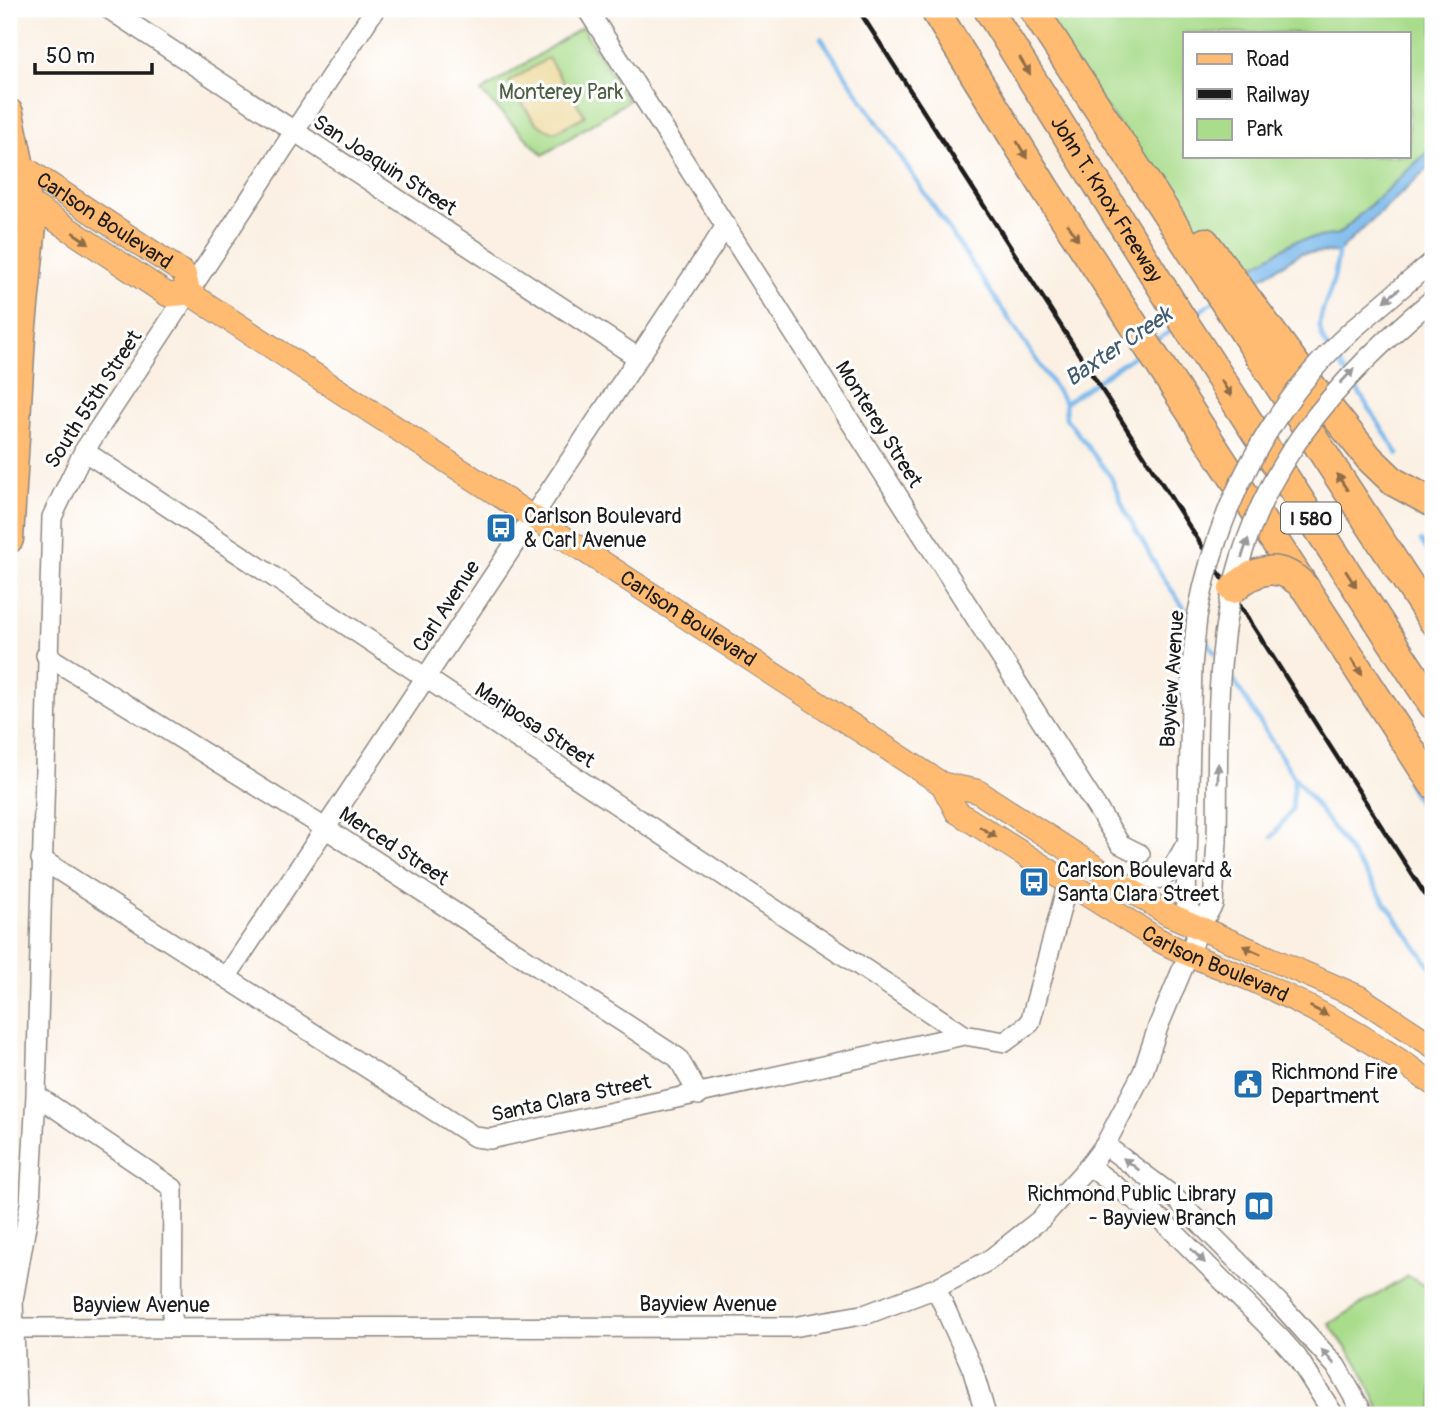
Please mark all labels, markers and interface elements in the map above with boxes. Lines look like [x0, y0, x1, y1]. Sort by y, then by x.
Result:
scale bar [35, 32, 152, 76]
legend [1183, 32, 1410, 158]
text: 50 m [46, 43, 95, 70]
text: Road [1246, 46, 1290, 73]
one-way arrow [1018, 57, 1031, 76]
park label: Monterey Park [499, 79, 623, 106]
text: Railway [1246, 82, 1310, 109]
street label: San Joaquin Street [308, 109, 462, 222]
street label: John T. Knox Freeway [1044, 111, 1169, 288]
text: Park [1246, 116, 1283, 143]
one-way arrow [1016, 140, 1029, 159]
street label: Carlson Boulevard [31, 166, 178, 276]
one-way arrow [1067, 222, 1080, 242]
one-way arrow [72, 231, 90, 245]
one-way arrow [1384, 287, 1401, 302]
water label: Baxter Creek [1059, 299, 1179, 393]
street label: South 55th Street [39, 325, 148, 474]
street label: Monterey Street [829, 356, 929, 493]
one-way arrow [1339, 367, 1355, 385]
one-way arrow [1220, 378, 1233, 398]
one-way arrow [1335, 473, 1349, 491]
place label: Carlson Boulevard & Carl Avenue [524, 503, 682, 554]
road number: I 580 [1281, 503, 1341, 534]
bus stop icon: Carlson Boulevard & Carl Avenue [484, 511, 518, 545]
one-way arrow [1240, 538, 1251, 559]
street label: Carl Avenue [407, 555, 487, 657]
street label: Carlson Boulevard [614, 564, 761, 673]
one-way arrow [1344, 569, 1357, 588]
street label: Bayview Avenue [1154, 609, 1191, 749]
one-way arrow [1350, 658, 1364, 676]
street label: Mariposa Street [470, 677, 600, 775]
one-way arrow [1212, 762, 1224, 784]
street label: Merced Street [334, 801, 454, 892]
one-way arrow [979, 825, 998, 838]
place label: Carlson Boulevard & Santa Clara Street [1057, 857, 1232, 908]
bus stop icon: Carlson Boulevard & Santa Clara Street [1017, 865, 1051, 899]
street label: Carlson Boulevard [1136, 920, 1293, 1009]
one-way arrow [1242, 944, 1262, 956]
one-way arrow [1309, 1005, 1329, 1017]
place label: Richmond Fire Department [1271, 1059, 1398, 1110]
public building icon: Richmond Fire Department [1231, 1067, 1265, 1101]
street label: Santa Clara Street [489, 1068, 654, 1129]
one-way arrow [1123, 1157, 1141, 1172]
place label: Richmond Public Library - Bayview Branch [1027, 1181, 1236, 1232]
library icon: Richmond Public Library - Bayview Branch [1242, 1189, 1276, 1223]
one-way arrow [1189, 1248, 1206, 1264]
street label: Bayview Avenue [639, 1291, 777, 1318]
street label: Bayview Avenue [72, 1292, 210, 1319]
one-way arrow [1321, 1349, 1336, 1366]

